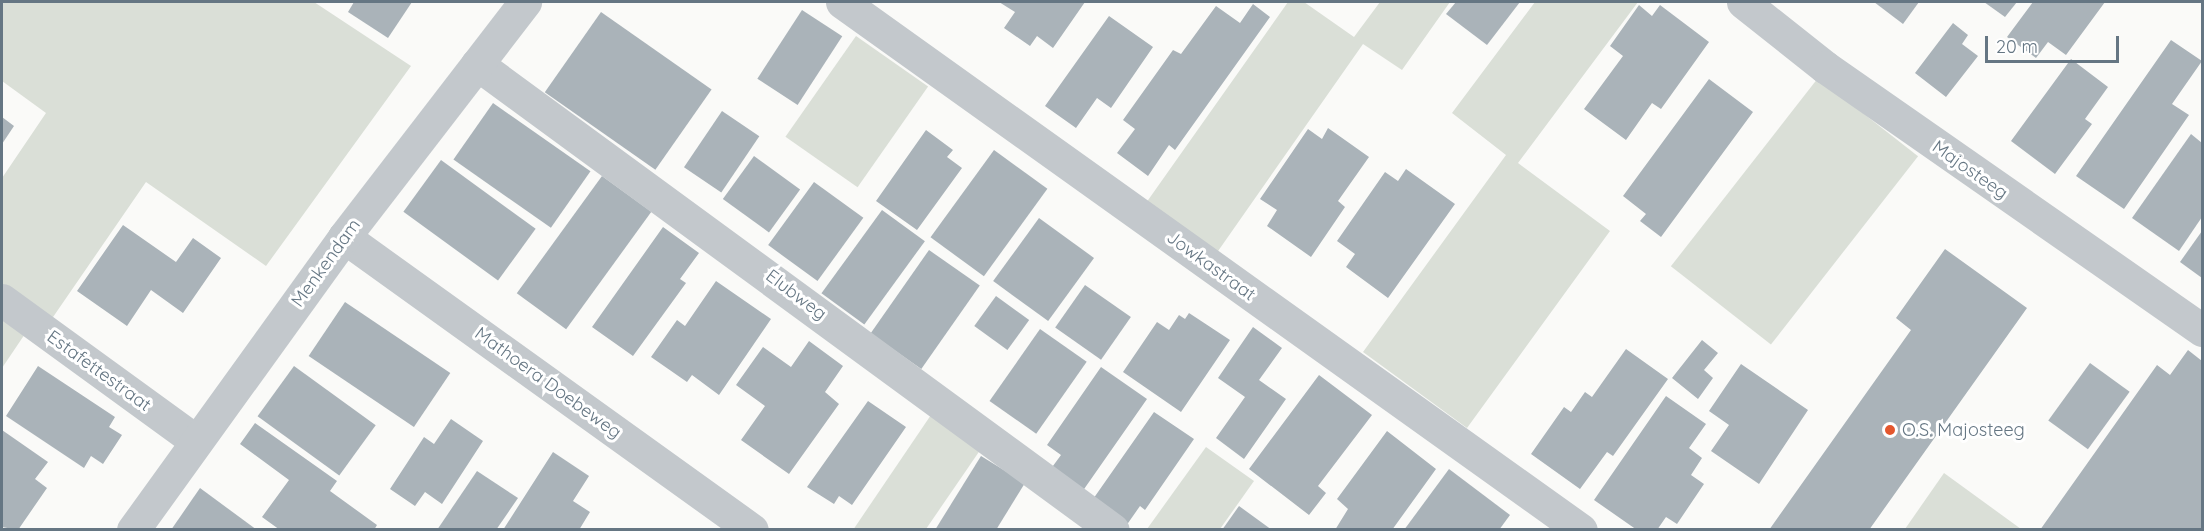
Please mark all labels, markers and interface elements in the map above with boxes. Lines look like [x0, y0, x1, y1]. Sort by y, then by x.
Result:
scale bar [1988, 24, 2122, 62]
text: 20 m [1996, 35, 2038, 58]
street label: Majosteeg [1928, 136, 2012, 204]
street label: Menkendam [287, 215, 365, 311]
street label: Jowkastraat [1162, 227, 1260, 305]
street label: Elubweg [761, 265, 831, 325]
street label: Mathoera Doebeweg [471, 323, 625, 443]
street label: Estafettestraat [43, 326, 155, 416]
place label: O.S. Majosteeg [1902, 419, 2025, 441]
marker: O.S. Majosteeg [1883, 423, 1897, 437]

